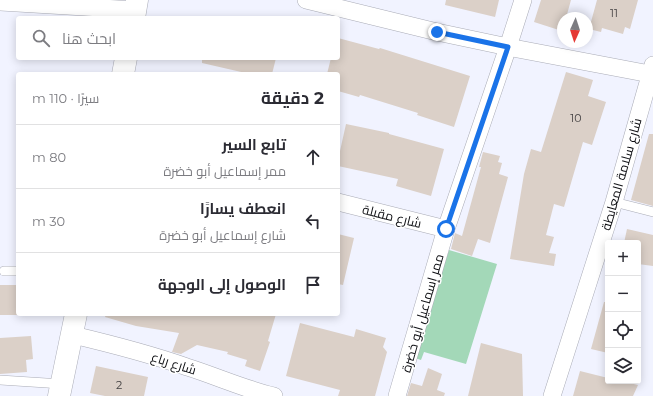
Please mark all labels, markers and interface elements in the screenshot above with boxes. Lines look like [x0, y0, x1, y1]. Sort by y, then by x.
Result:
house number: 11 [610, 6, 618, 20]
north arrow [557, 12, 593, 48]
search box [16, 16, 340, 60]
route end [428, 23, 446, 41]
icon: search [30, 27, 52, 49]
text: ابحث هنا [62, 29, 116, 48]
text: 2 دقيقة [261, 88, 324, 108]
text: سيرًا · 110 m [32, 90, 99, 106]
house number: 10 [570, 111, 582, 125]
street label: شارع سلامة المعايطة [597, 116, 646, 232]
text: تابع السير [222, 135, 286, 154]
icon: ahead [302, 146, 324, 168]
text: 80 m [32, 149, 66, 165]
text: ممر إسماعيل أبو خضرة [163, 163, 286, 179]
text: انعطف يسارًا [200, 199, 286, 218]
street label: شارع مقبلة [360, 201, 423, 232]
icon: left [302, 210, 324, 232]
text: 30 m [32, 213, 65, 229]
route start [437, 220, 455, 238]
text: شارع إسماعيل أبو خضرة [159, 227, 286, 243]
map controls [605, 240, 641, 384]
button: + [605, 240, 641, 276]
street label: ممر إسماعيل أبو خضرة [397, 252, 448, 374]
icon: arrive [302, 274, 324, 296]
text: الوصول إلى الوجهة [158, 275, 286, 294]
button: − [605, 276, 641, 312]
button: locate [605, 312, 641, 348]
street label: شارع رباع [149, 348, 199, 379]
button: layers [605, 348, 641, 384]
house number: 2 [116, 378, 122, 392]

